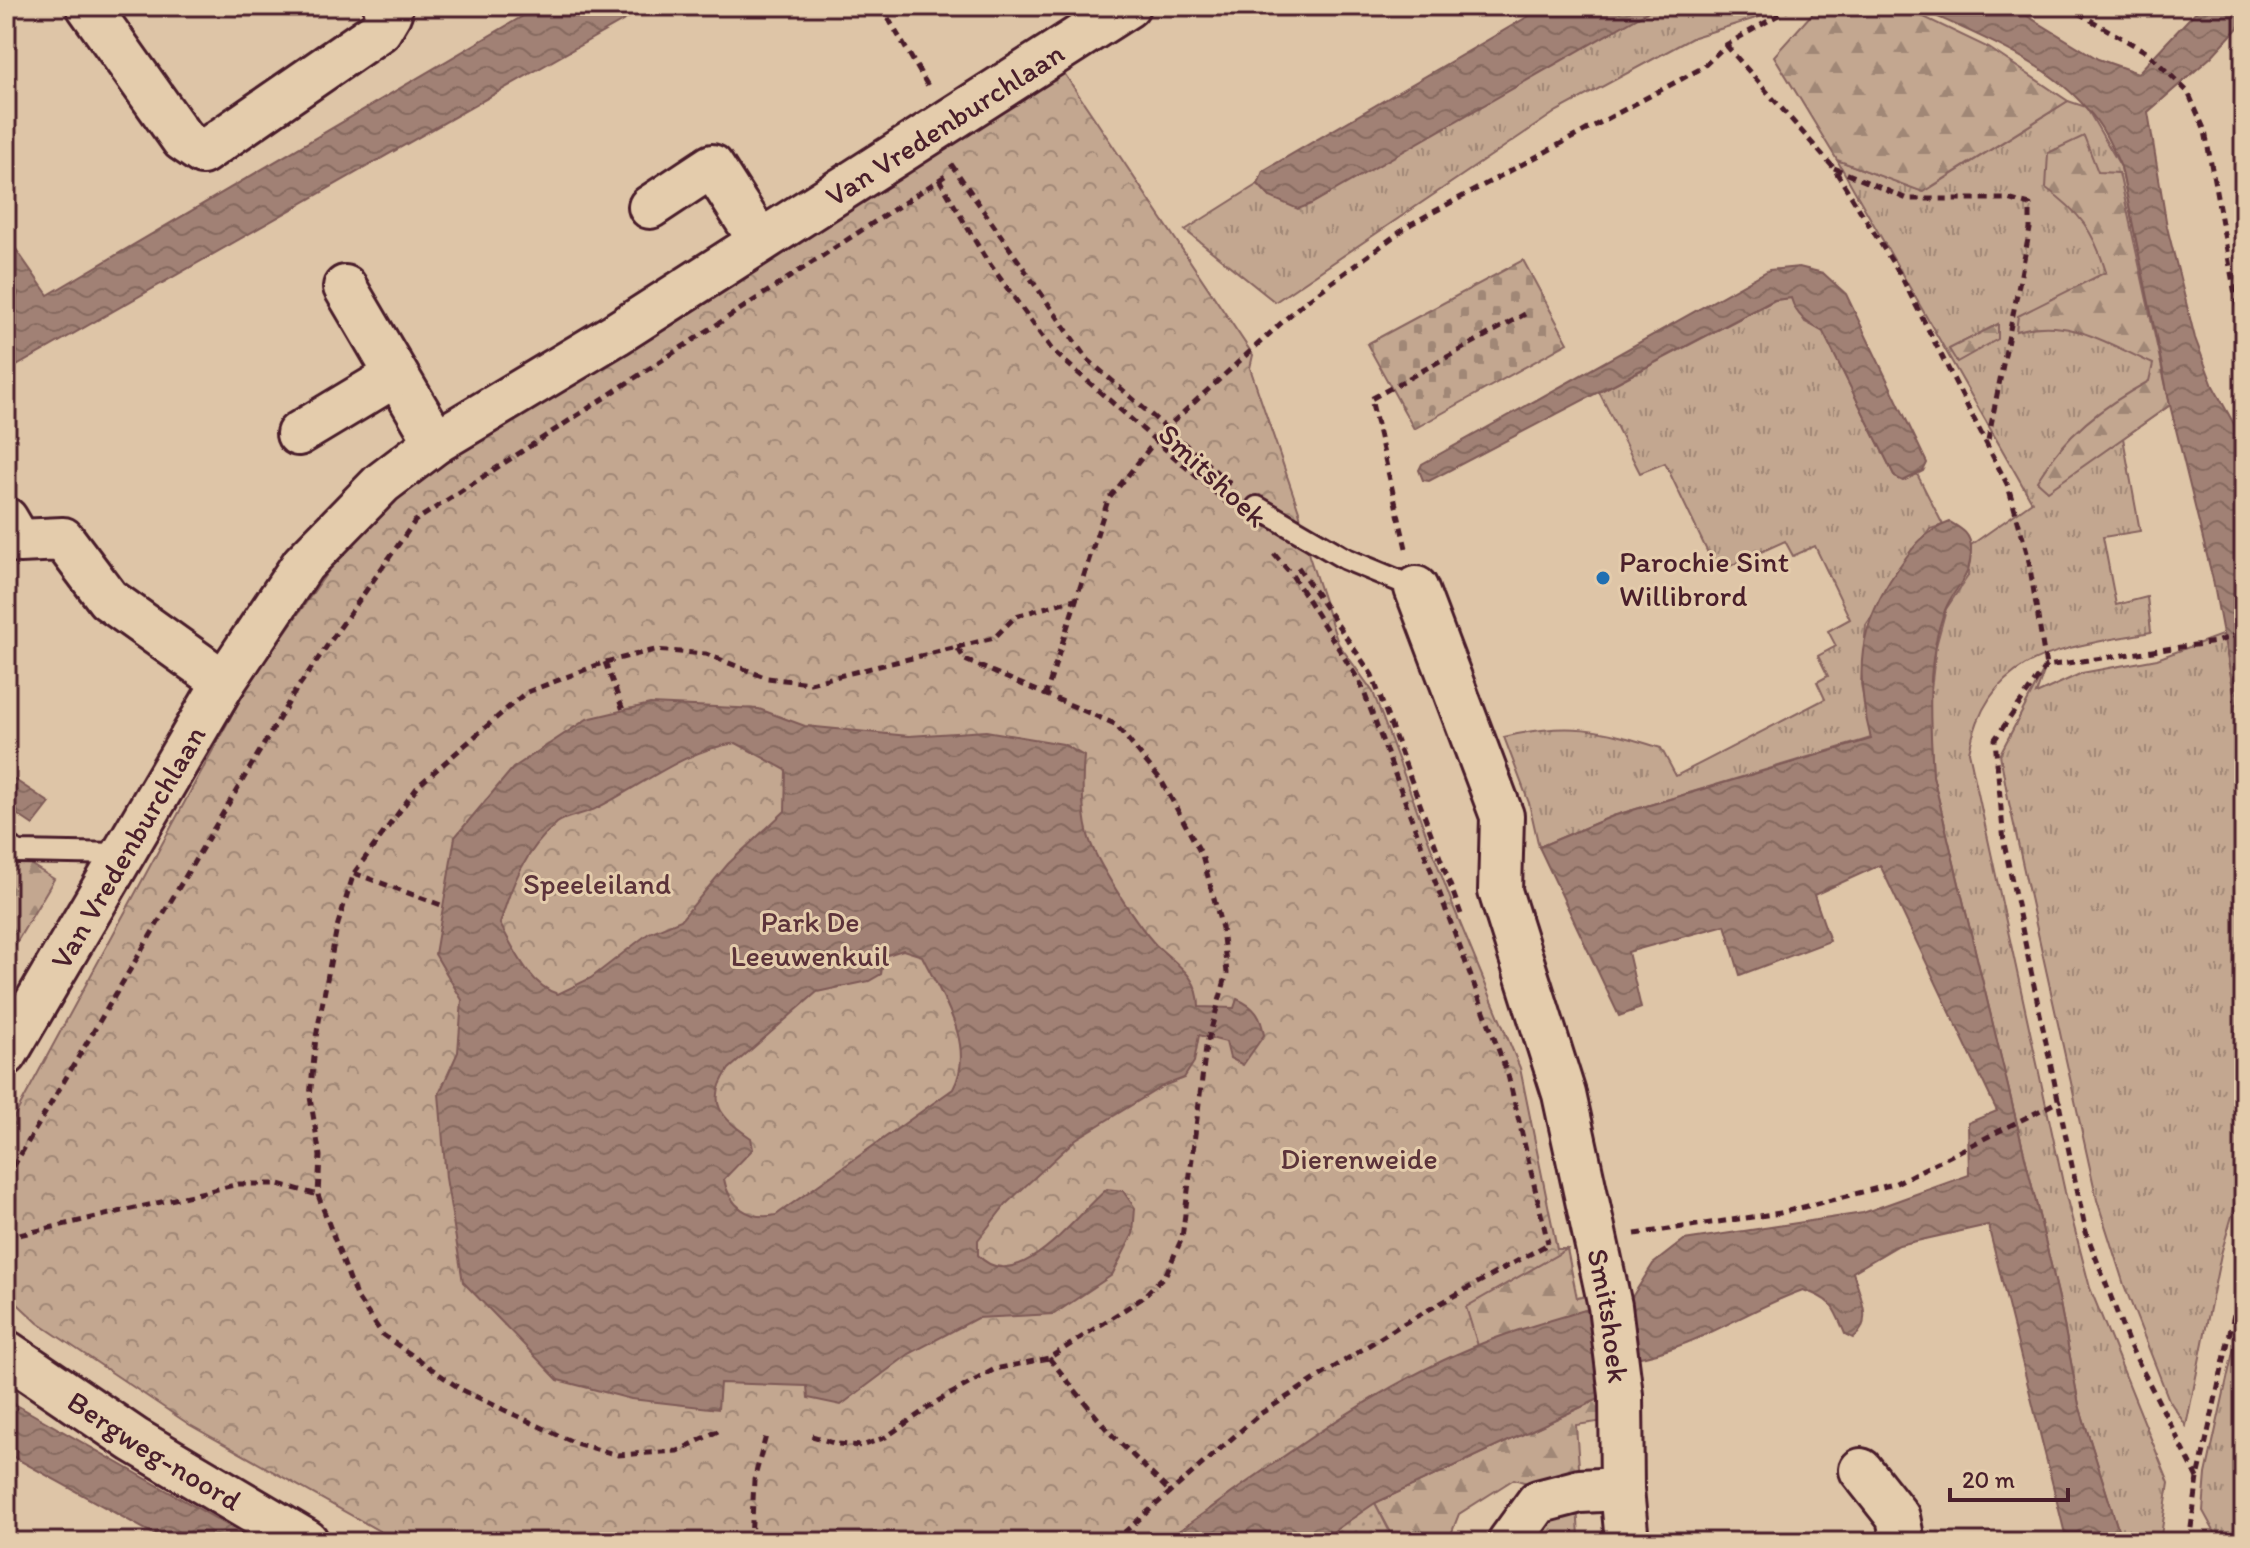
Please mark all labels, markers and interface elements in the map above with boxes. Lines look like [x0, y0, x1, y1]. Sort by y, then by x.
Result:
street label: Van Vredenburchlaan [818, 34, 1071, 214]
street label: Smitshoek [1151, 415, 1275, 535]
place label: Parochie Sint Willibrord [1619, 543, 1789, 614]
marker: Parochie Sint Willibrord [1594, 569, 1612, 587]
street label: Van Vredenburchlaan [42, 718, 213, 975]
park label: Speeleiland [523, 865, 671, 902]
park label: Park De Leeuwenkuil [730, 903, 890, 974]
park label: Dierenweide [1280, 1140, 1438, 1177]
street label: Smitshoek [1580, 1245, 1638, 1385]
street label: Bergweg-noord [61, 1382, 249, 1519]
scale bar [1950, 1452, 2068, 1502]
text: 20 m [1962, 1465, 2015, 1494]

